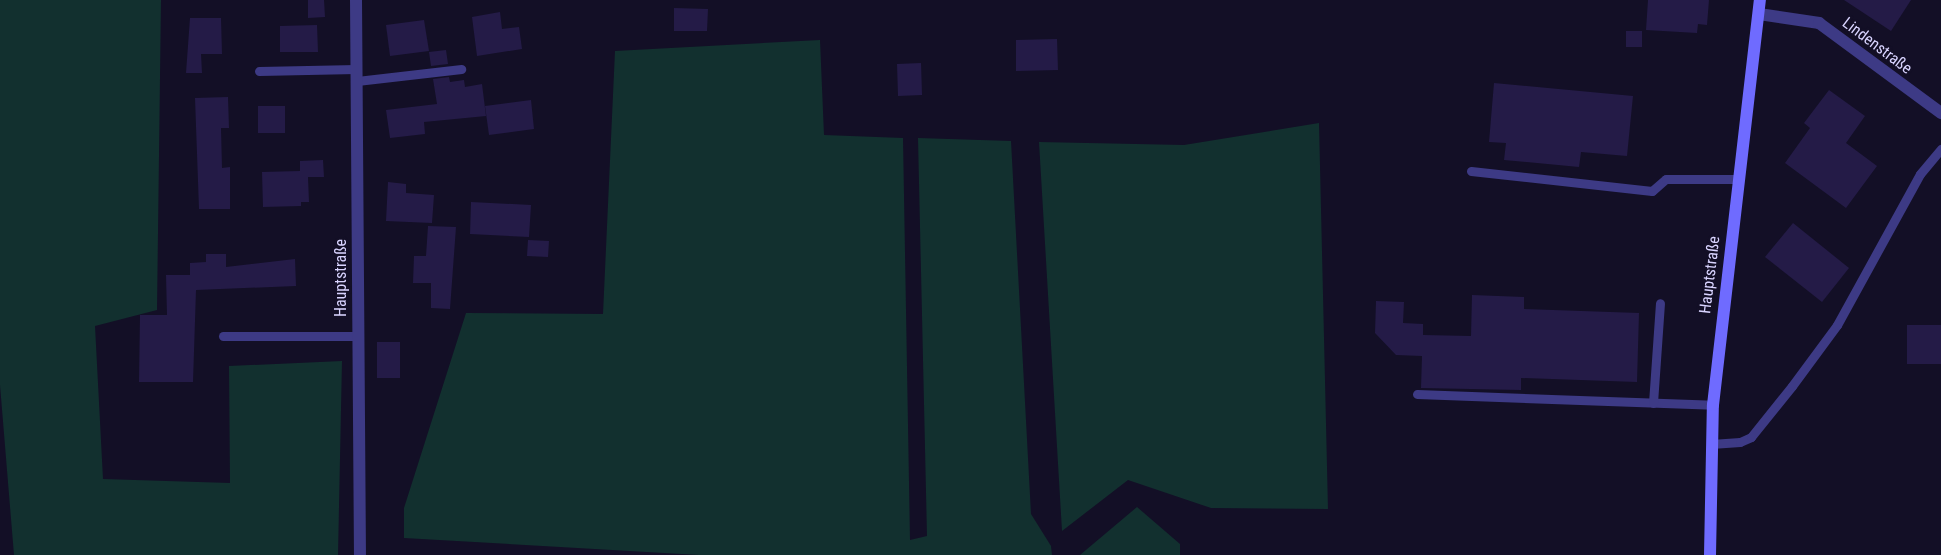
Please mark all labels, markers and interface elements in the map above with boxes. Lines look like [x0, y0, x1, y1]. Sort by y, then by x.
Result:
street label: Lindenstraße [1838, 14, 1916, 78]
street label: Hauptstraße [1696, 235, 1724, 315]
street label: Hauptstraße [331, 239, 351, 317]

